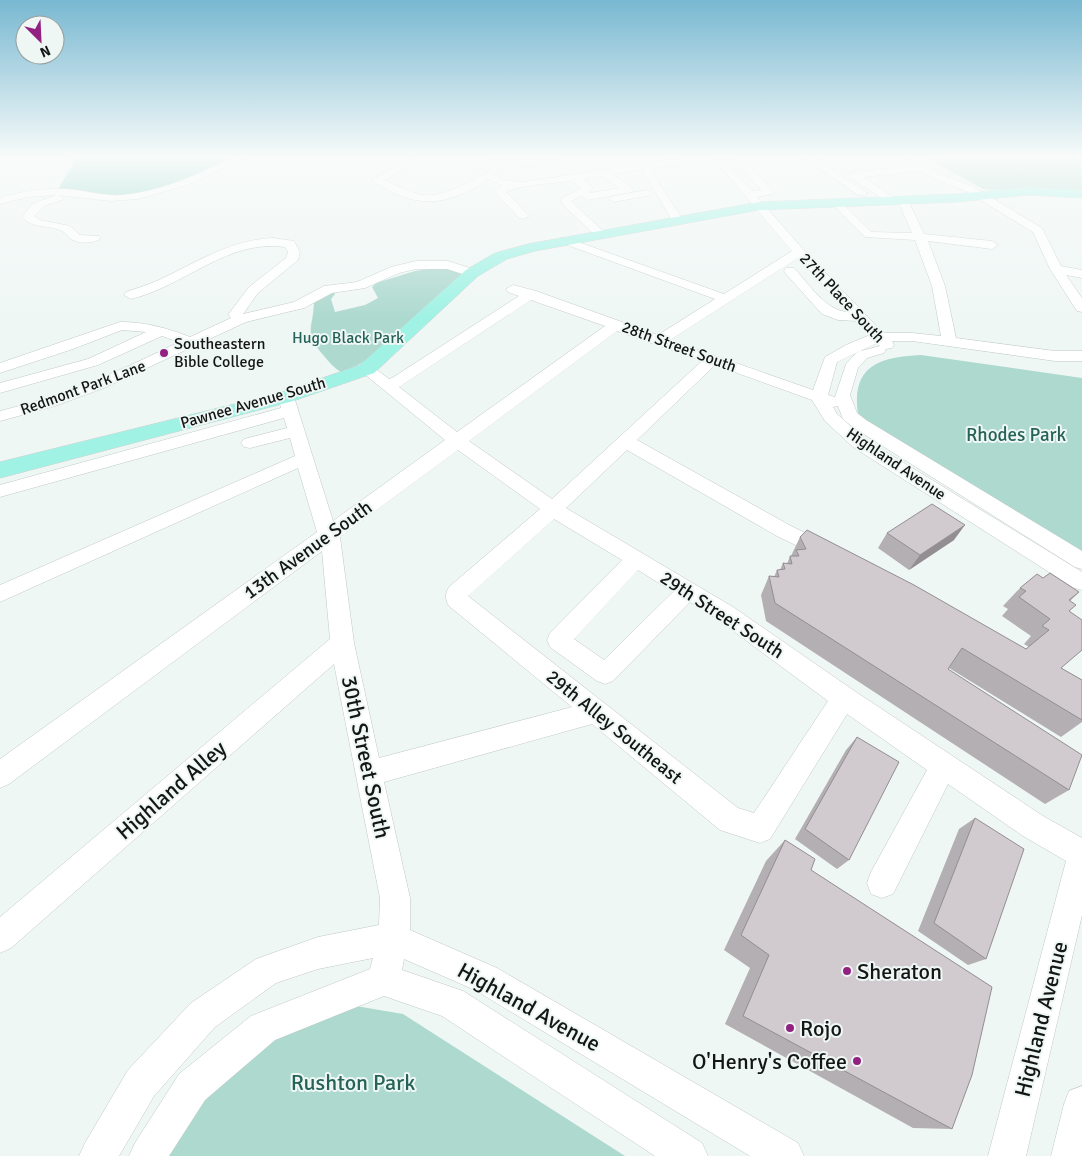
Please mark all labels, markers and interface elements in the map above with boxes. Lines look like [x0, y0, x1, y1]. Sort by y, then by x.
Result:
north arrow [15, 15, 65, 65]
text: N [37, 42, 53, 61]
street label: 27th Place South [795, 249, 889, 347]
street label: 28th Street South [619, 317, 739, 377]
park label: Hugo Black Park [292, 328, 404, 348]
place label: Southeastern Bible College [174, 334, 265, 372]
marker: Southeastern Bible College [158, 347, 170, 359]
street label: Redmont Park Lane [18, 356, 148, 420]
street label: Pawnee Avenue South [178, 373, 328, 433]
street label: Highland Avenue [842, 423, 950, 505]
park label: Rhodes Park [966, 423, 1067, 447]
street label: 13th Avenue South [239, 495, 377, 605]
street label: 29th Street South [655, 566, 789, 664]
street label: 29th Alley Southeast [541, 665, 687, 789]
street label: 30th Street South [336, 673, 396, 841]
street label: Highland Alley [110, 734, 232, 845]
street label: Highland Avenue [1009, 938, 1073, 1100]
street label: Highland Avenue [453, 957, 605, 1057]
place label: Sheraton [857, 958, 942, 985]
marker: Sheraton [841, 965, 853, 977]
place label: Rojo [800, 1015, 842, 1042]
marker: Rojo [784, 1022, 796, 1034]
place label: O'Henry's Coffee [692, 1048, 847, 1075]
marker: O'Henry's Coffee [851, 1055, 863, 1067]
park label: Rushton Park [291, 1069, 415, 1096]

